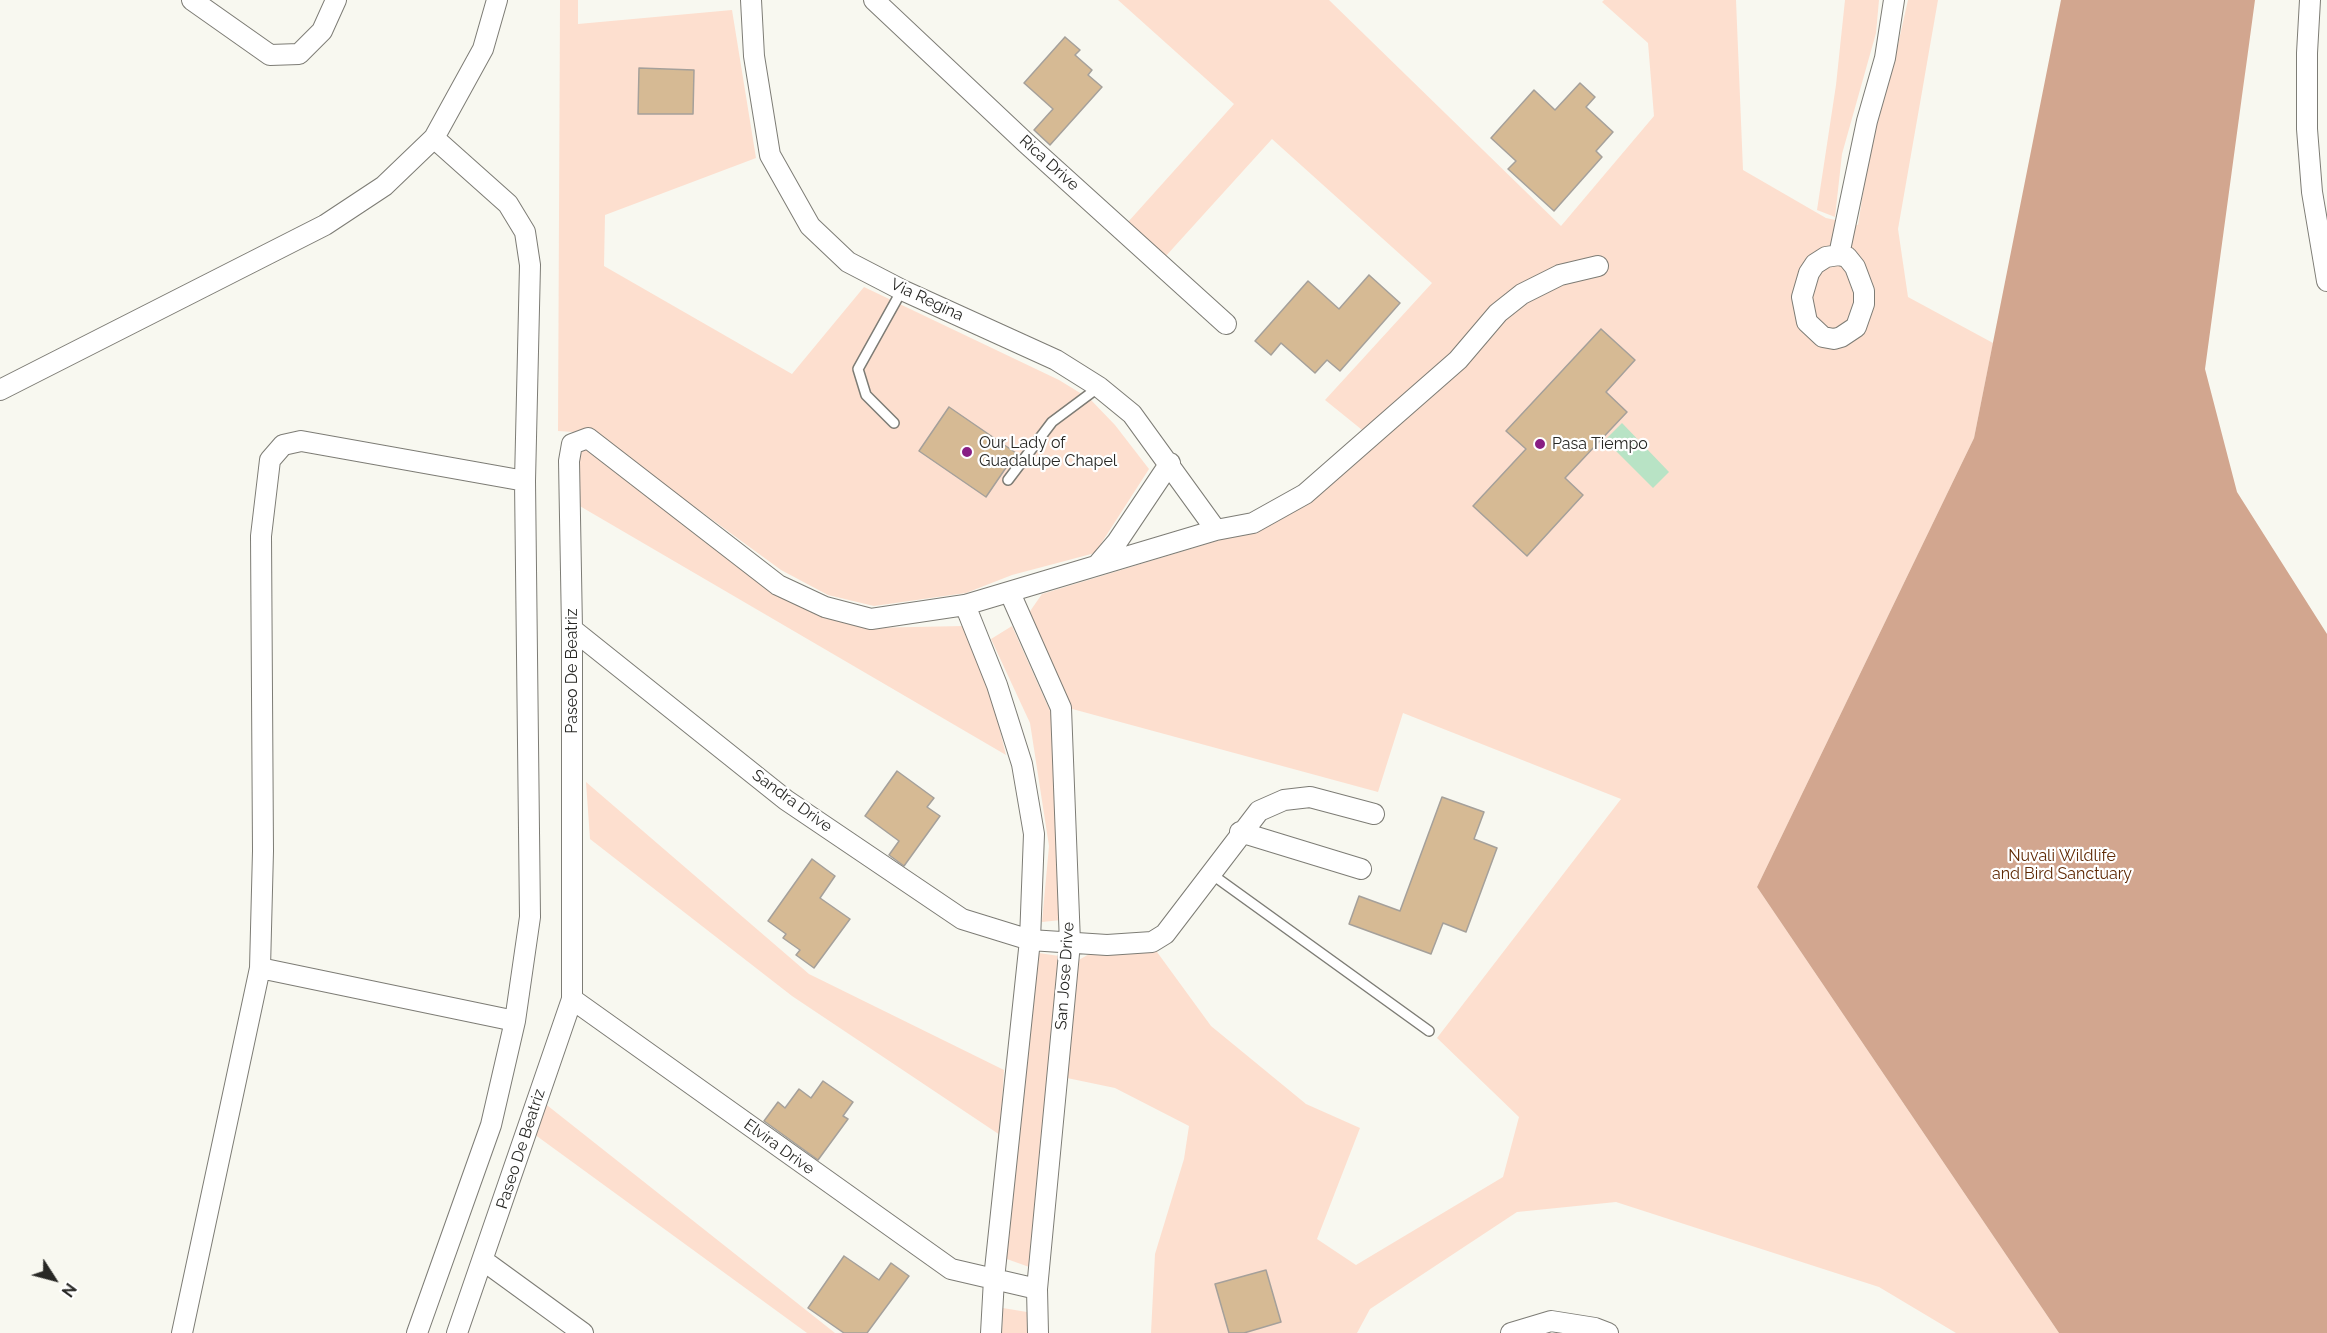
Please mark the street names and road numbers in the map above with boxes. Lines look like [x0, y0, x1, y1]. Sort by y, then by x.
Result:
street label: Rica Drive [1015, 131, 1083, 195]
street label: Via Regina [888, 275, 966, 325]
street label: Paseo De Beatriz [562, 608, 582, 734]
street label: Sandra Drive [748, 766, 836, 836]
street label: San Jose Drive [1052, 921, 1078, 1031]
street label: Paseo De Beatriz [493, 1086, 549, 1212]
street label: Elvira Drive [740, 1115, 818, 1179]

